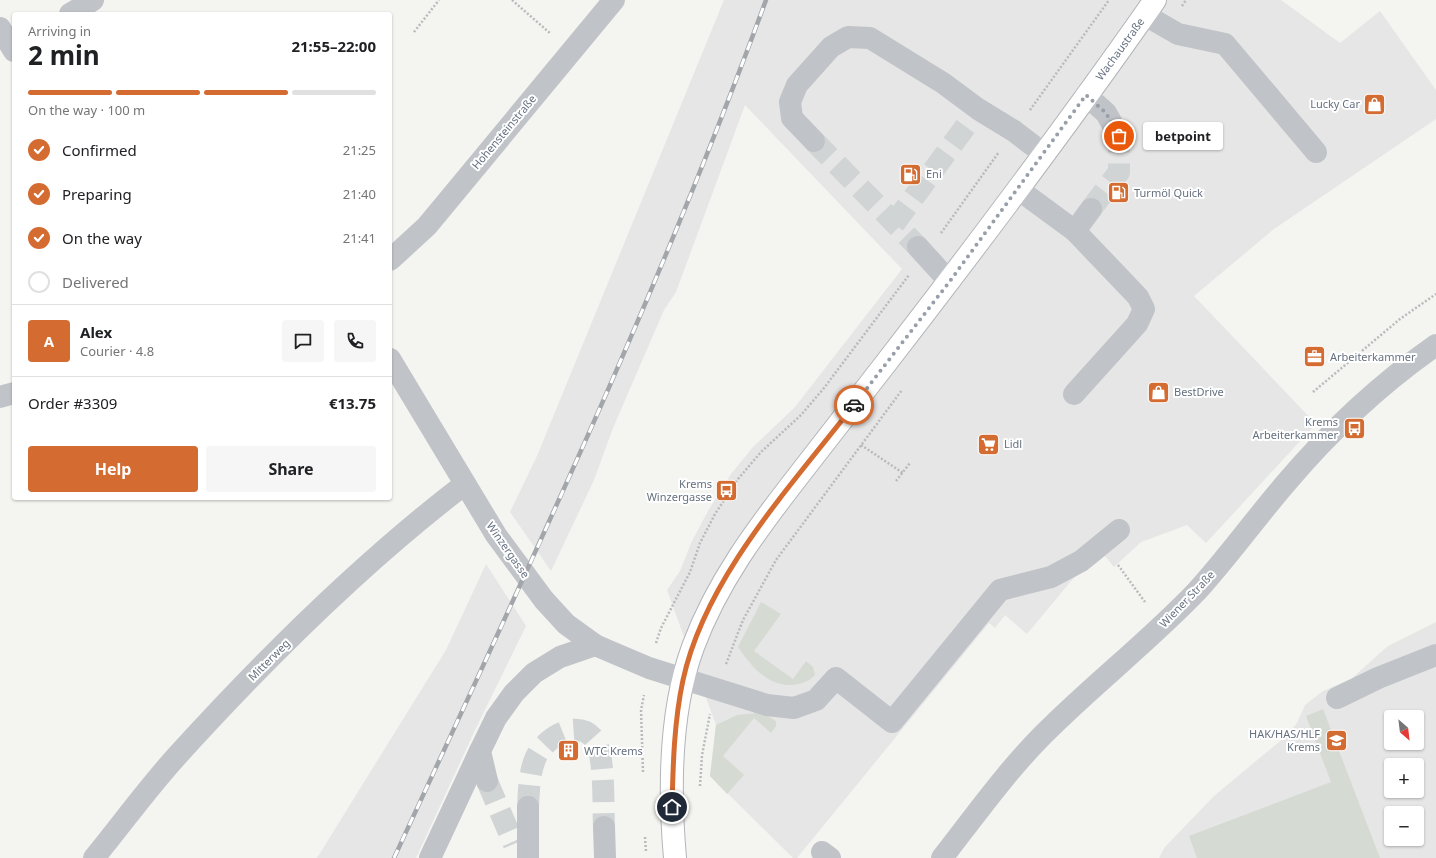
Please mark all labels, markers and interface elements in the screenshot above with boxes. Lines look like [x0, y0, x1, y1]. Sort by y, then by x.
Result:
street label: Wachaustraße [1092, 14, 1147, 83]
text: Arriving in [28, 22, 91, 40]
text: 21:55–22:00 [291, 36, 376, 56]
text: 2 min [28, 37, 100, 73]
street label: Hohensteinstraße [468, 91, 539, 172]
shop icon: Lucky Car [1362, 91, 1388, 117]
place label: Lucky Car [1310, 96, 1360, 111]
text: On the way · 100 m [28, 101, 145, 119]
pin [1102, 119, 1136, 153]
callout: betpoint [1143, 122, 1223, 150]
icon: bag [1108, 125, 1130, 147]
text: betpoint [1155, 127, 1211, 145]
icon: check [28, 139, 50, 161]
text: Confirmed [62, 140, 137, 160]
text: 21:25 [343, 141, 376, 159]
fuel station icon: Eni [897, 161, 923, 187]
place label: Eni [926, 166, 942, 181]
fuel station icon: Turmöl Quick [1106, 180, 1132, 206]
icon: check [28, 183, 50, 205]
text: Preparing [62, 184, 132, 204]
text: 21:40 [343, 185, 376, 203]
place label: Turmöl Quick [1134, 185, 1203, 200]
icon: check [28, 227, 50, 249]
text: On the way [62, 228, 142, 248]
text: 21:41 [343, 229, 376, 247]
text: Delivered [62, 272, 129, 292]
button: chat [282, 320, 324, 362]
button: phone [334, 320, 376, 362]
text: Alex [80, 322, 112, 342]
text: A [44, 331, 54, 351]
text: Courier · 4.8 [80, 342, 154, 360]
office icon: Arbeiterkammer [1301, 344, 1327, 370]
place label: Arbeiterkammer [1330, 349, 1416, 364]
shop icon: BestDrive [1146, 379, 1172, 405]
place label: BestDrive [1174, 384, 1224, 399]
courier [834, 385, 874, 425]
text: Order #3309 [28, 393, 117, 413]
text: €13.75 [329, 393, 376, 413]
icon: car [843, 394, 865, 416]
place label: Krems Arbeiterkammer [1253, 414, 1338, 442]
bus stop icon: Krems Arbeiterkammer [1341, 415, 1367, 441]
supermarket icon: Lidl [976, 431, 1002, 457]
place label: Lidl [1004, 436, 1022, 451]
button: Help [28, 446, 198, 492]
button: Share [206, 446, 376, 492]
place label: Krems Winzergasse [647, 476, 712, 504]
bus stop icon: Krems Winzergasse [714, 477, 740, 503]
street label: Winzergasse [484, 519, 533, 581]
street label: Wiener Straße [1156, 567, 1218, 630]
street label: Mitterweg [245, 636, 293, 684]
north arrow [1384, 710, 1424, 750]
map controls [1384, 710, 1424, 846]
place label: HAK/HAS/HLF Krems [1249, 726, 1320, 754]
school or university icon: HAK/HAS/HLF Krems [1323, 727, 1349, 753]
building icon: WTC Krems [555, 738, 581, 764]
place label: WTC Krems [584, 743, 643, 758]
button: + [1384, 758, 1424, 798]
pin [655, 790, 689, 824]
icon: home [661, 796, 683, 818]
button: − [1384, 806, 1424, 846]

